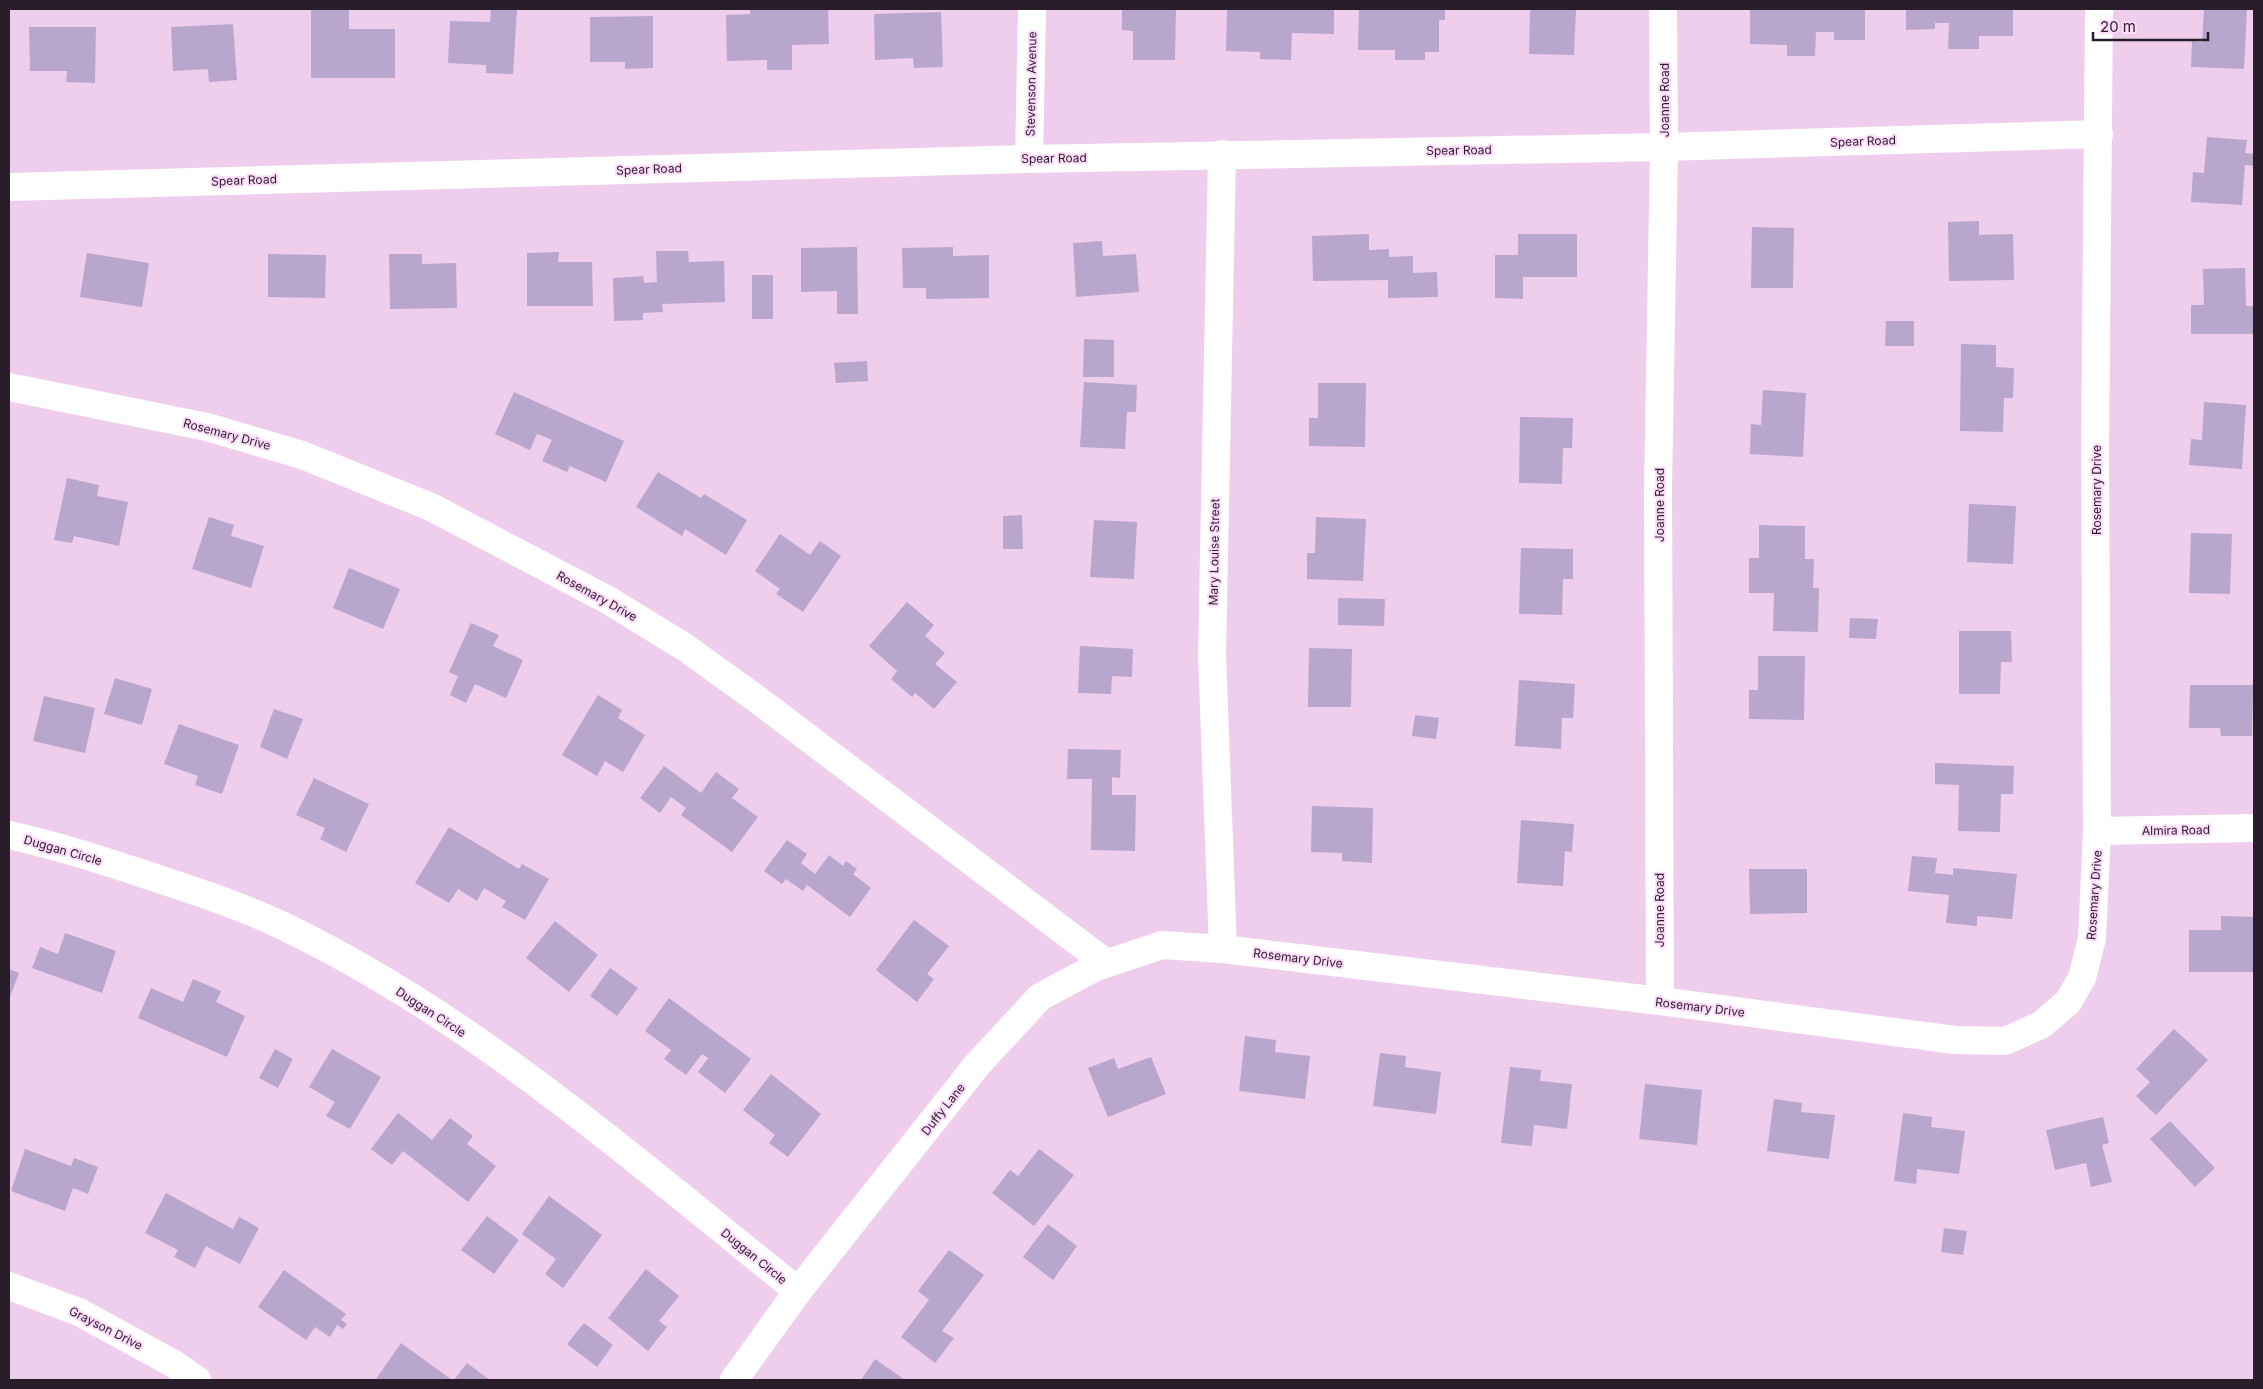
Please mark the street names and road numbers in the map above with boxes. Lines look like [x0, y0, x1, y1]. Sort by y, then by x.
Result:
street label: Stevenson Avenue [1023, 31, 1039, 137]
street label: Joanne Road [1657, 63, 1672, 137]
street label: Spear Road [1830, 132, 1896, 150]
street label: Spear Road [1426, 142, 1492, 158]
street label: Spear Road [1021, 150, 1087, 166]
street label: Spear Road [616, 160, 682, 178]
street label: Spear Road [211, 171, 277, 189]
street label: Rosemary Drive [182, 415, 272, 453]
street label: Rosemary Drive [2089, 445, 2104, 535]
street label: Joanne Road [1652, 468, 1667, 542]
street label: Mary Louise Street [1206, 498, 1222, 606]
street label: Rosemary Drive [554, 568, 640, 624]
street label: Almira Road [2142, 822, 2210, 838]
street label: Duggan Circle [22, 832, 104, 868]
street label: Rosemary Drive [2083, 850, 2105, 940]
street label: Joanne Road [1652, 873, 1667, 947]
street label: Rosemary Drive [1252, 945, 1344, 971]
street label: Duggan Circle [393, 984, 469, 1040]
street label: Rosemary Drive [1654, 994, 1746, 1020]
street label: Duffy Lane [918, 1080, 968, 1138]
street label: Duggan Circle [718, 1225, 790, 1287]
street label: Grayson Drive [67, 1303, 145, 1353]

